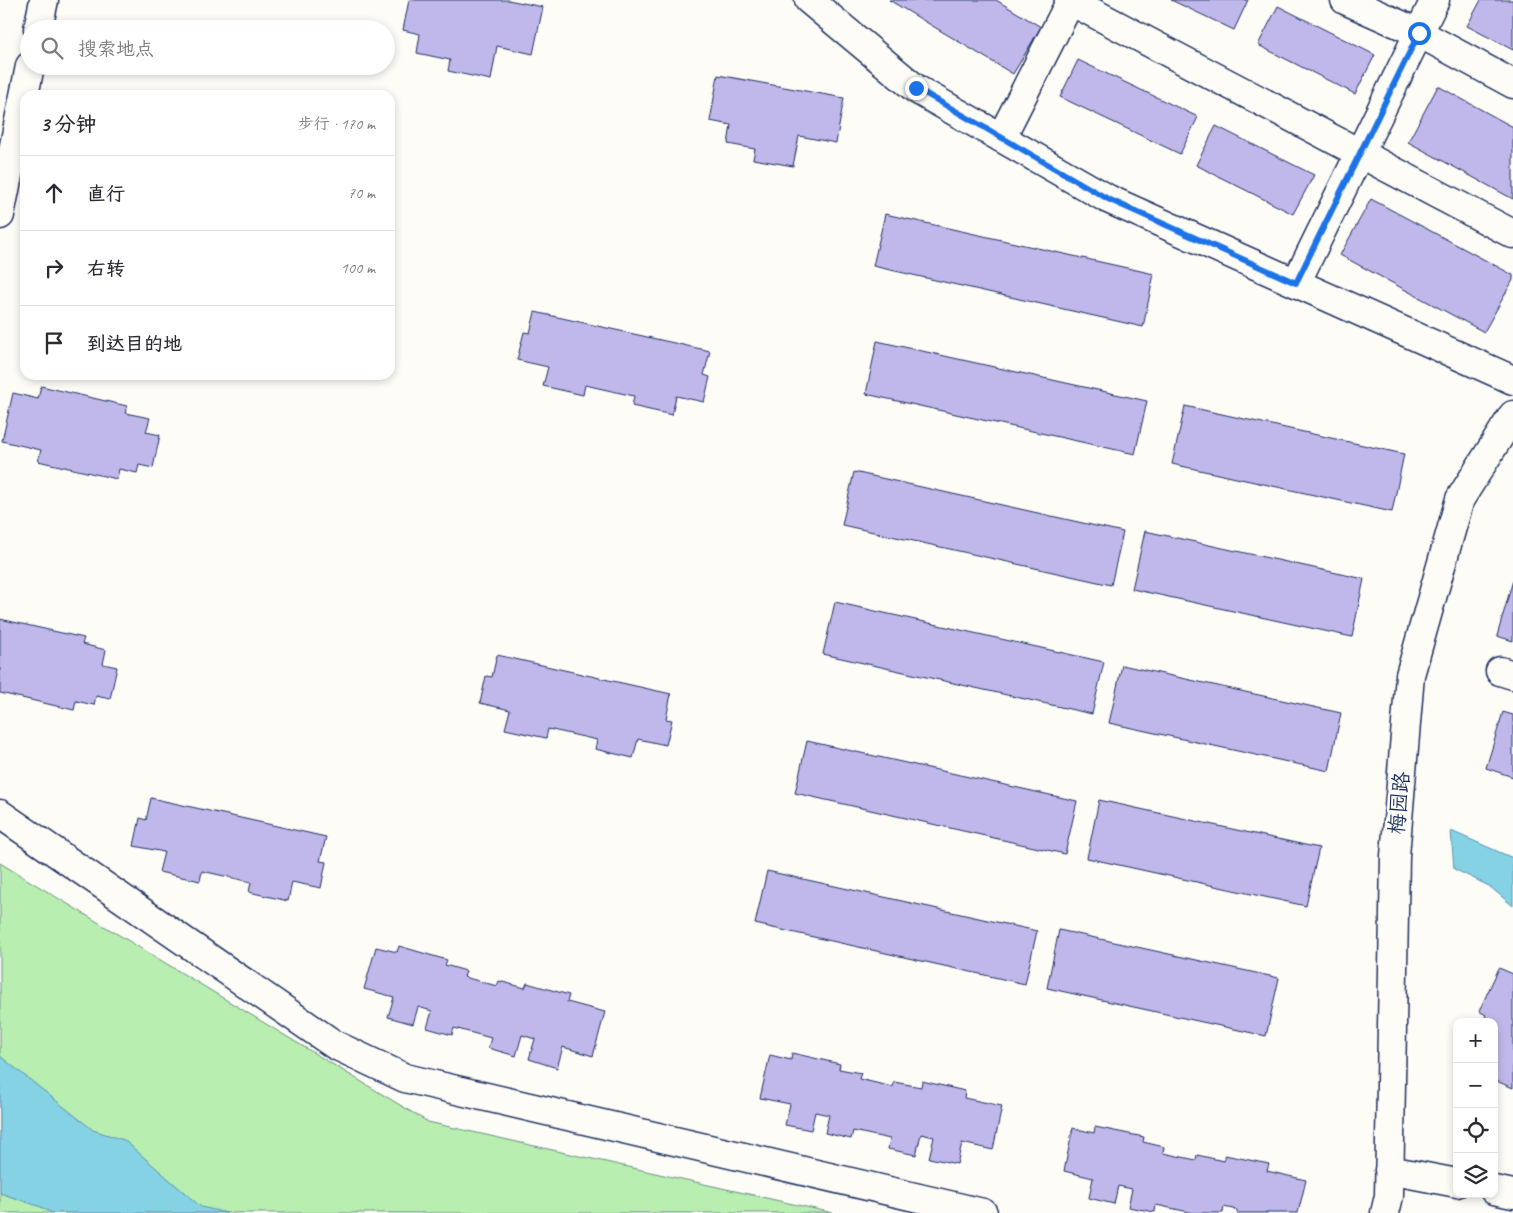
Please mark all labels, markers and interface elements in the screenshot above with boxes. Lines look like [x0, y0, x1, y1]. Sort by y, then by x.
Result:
search box [20, 20, 395, 75]
route start [1408, 22, 1431, 45]
icon: search [38, 34, 66, 62]
text: 搜索地点 [78, 37, 154, 61]
route end [905, 77, 928, 100]
text: 3 分钟 [40, 111, 97, 137]
text: 步行 · 170 m [298, 114, 375, 134]
icon: ahead [40, 179, 68, 207]
text: 直行 [87, 182, 125, 206]
text: 70 m [348, 183, 375, 203]
icon: right [40, 254, 68, 282]
text: 右转 [87, 257, 125, 281]
text: 100 m [341, 258, 375, 278]
icon: arrive [40, 329, 68, 357]
text: 到达目的地 [87, 332, 182, 356]
street label: 梅园路 [1383, 770, 1415, 836]
map controls [1453, 1018, 1498, 1198]
button: + [1453, 1018, 1498, 1063]
button: − [1453, 1063, 1498, 1108]
button: locate [1453, 1108, 1498, 1153]
button: layers [1453, 1153, 1498, 1198]

